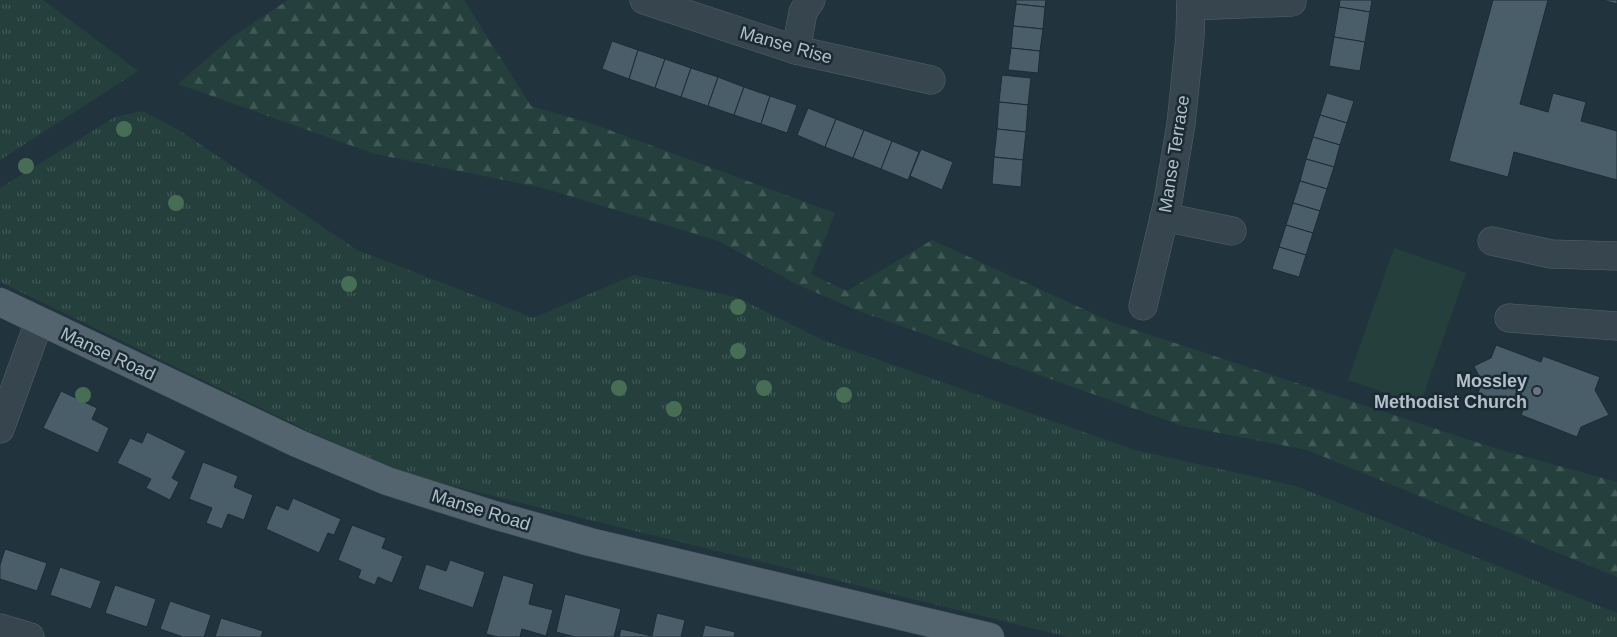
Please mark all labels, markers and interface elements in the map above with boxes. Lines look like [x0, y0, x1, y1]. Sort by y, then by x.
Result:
street label: Manse Rise [738, 22, 834, 68]
street label: Manse Terrace [1155, 94, 1193, 214]
street label: Manse Road [58, 323, 158, 385]
place label: Mossley Methodist Church [1374, 371, 1527, 412]
marker: Mossley Methodist Church [1531, 385, 1543, 397]
street label: Manse Road [429, 486, 533, 534]

